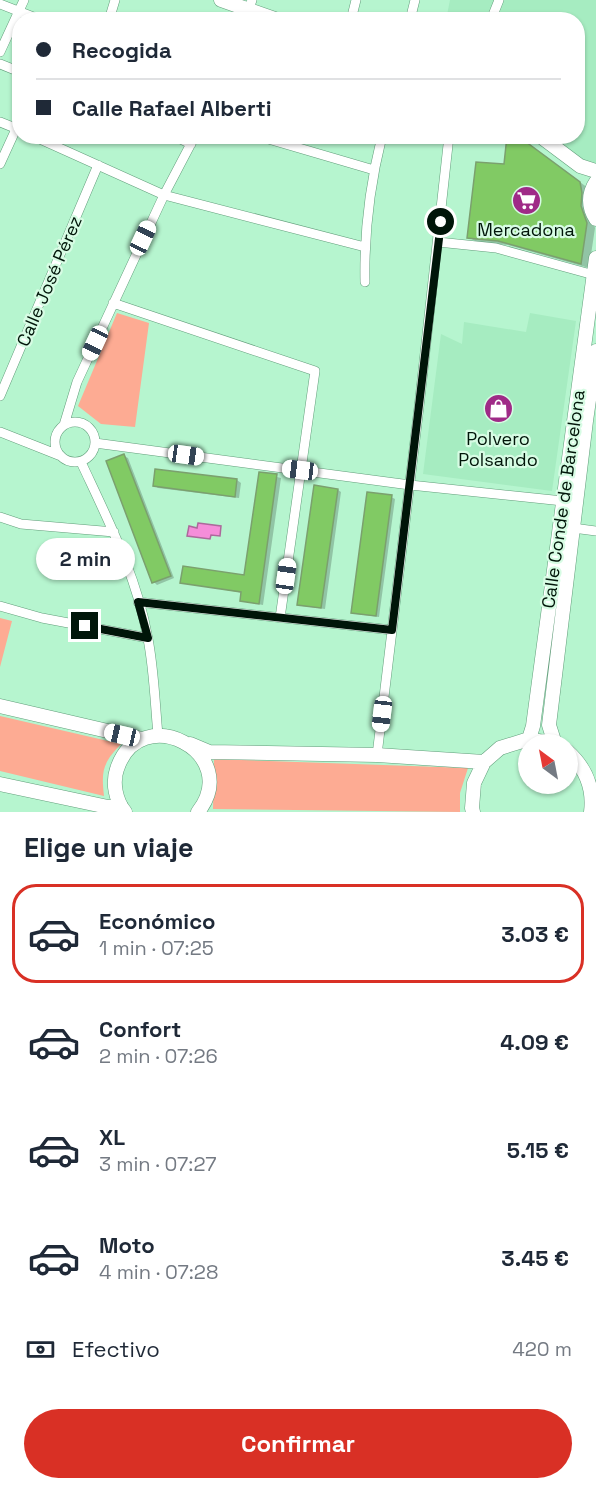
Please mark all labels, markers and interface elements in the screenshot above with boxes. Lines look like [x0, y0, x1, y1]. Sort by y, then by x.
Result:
text: Recogida [72, 36, 172, 64]
text: Calle Rafael Alberti [72, 94, 272, 122]
supermarket icon: Mercadona [510, 184, 542, 216]
route start [427, 208, 454, 235]
street label: Calle José Pérez [11, 212, 87, 350]
car [127, 218, 159, 258]
place label: Mercadona [477, 218, 575, 241]
car [79, 323, 111, 363]
street label: Calle Conde de Barcelona [536, 388, 590, 610]
shop icon: Polvero Polsando [482, 393, 514, 425]
place label: Polvero Polsando [458, 427, 538, 471]
car [167, 444, 205, 466]
car [281, 459, 319, 481]
callout: 2 min [36, 539, 134, 581]
text: 2 min [60, 546, 111, 572]
car [275, 557, 297, 595]
route end [71, 612, 98, 639]
car [371, 695, 393, 733]
car [102, 722, 142, 748]
north arrow [518, 734, 578, 794]
map controls [518, 734, 578, 794]
text: Elige un viaje [24, 830, 194, 865]
icon: car [27, 907, 81, 961]
text: Económico [99, 907, 216, 935]
text: 3.03 € [501, 920, 569, 948]
text: 1 min · 07:25 [99, 935, 214, 961]
icon: car [27, 1015, 81, 1069]
text: Confort [99, 1015, 181, 1043]
text: 4.09 € [500, 1028, 569, 1056]
text: 2 min · 07:26 [99, 1043, 218, 1069]
icon: car [27, 1123, 81, 1177]
text: XL [99, 1123, 125, 1151]
text: 5.15 € [507, 1136, 569, 1164]
text: 3 min · 07:27 [99, 1151, 217, 1177]
icon: car [27, 1231, 81, 1285]
text: Moto [99, 1231, 155, 1259]
text: 3.45 € [501, 1244, 569, 1272]
text: 4 min · 07:28 [99, 1259, 218, 1285]
icon: cash [24, 1333, 57, 1366]
text: Efectivo [72, 1335, 160, 1363]
text: 420 m [512, 1336, 572, 1362]
button: Confirmar [24, 1409, 572, 1478]

